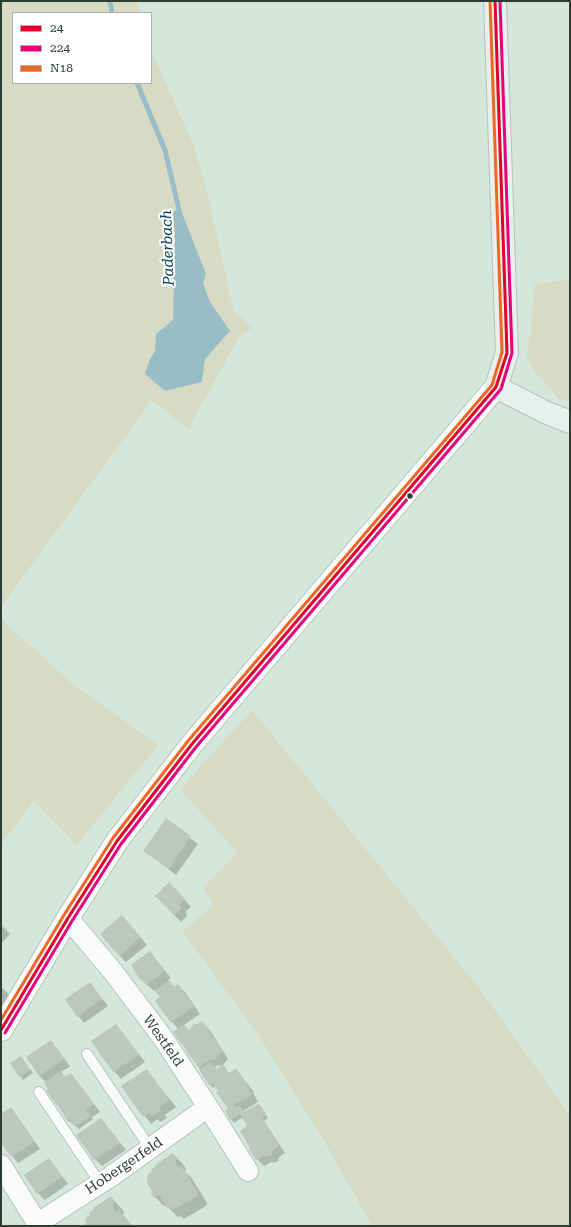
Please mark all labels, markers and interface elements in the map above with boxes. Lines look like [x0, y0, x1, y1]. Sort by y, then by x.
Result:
legend [12, 12, 152, 84]
text: 24 [50, 21, 63, 35]
text: 224 [50, 41, 70, 55]
text: N18 [50, 61, 73, 75]
water label: Paderbach [158, 210, 178, 286]
unlabelled marker [405, 491, 415, 501]
street label: Westfeld [139, 1012, 187, 1070]
street label: Hobergerfeld [82, 1134, 166, 1198]

